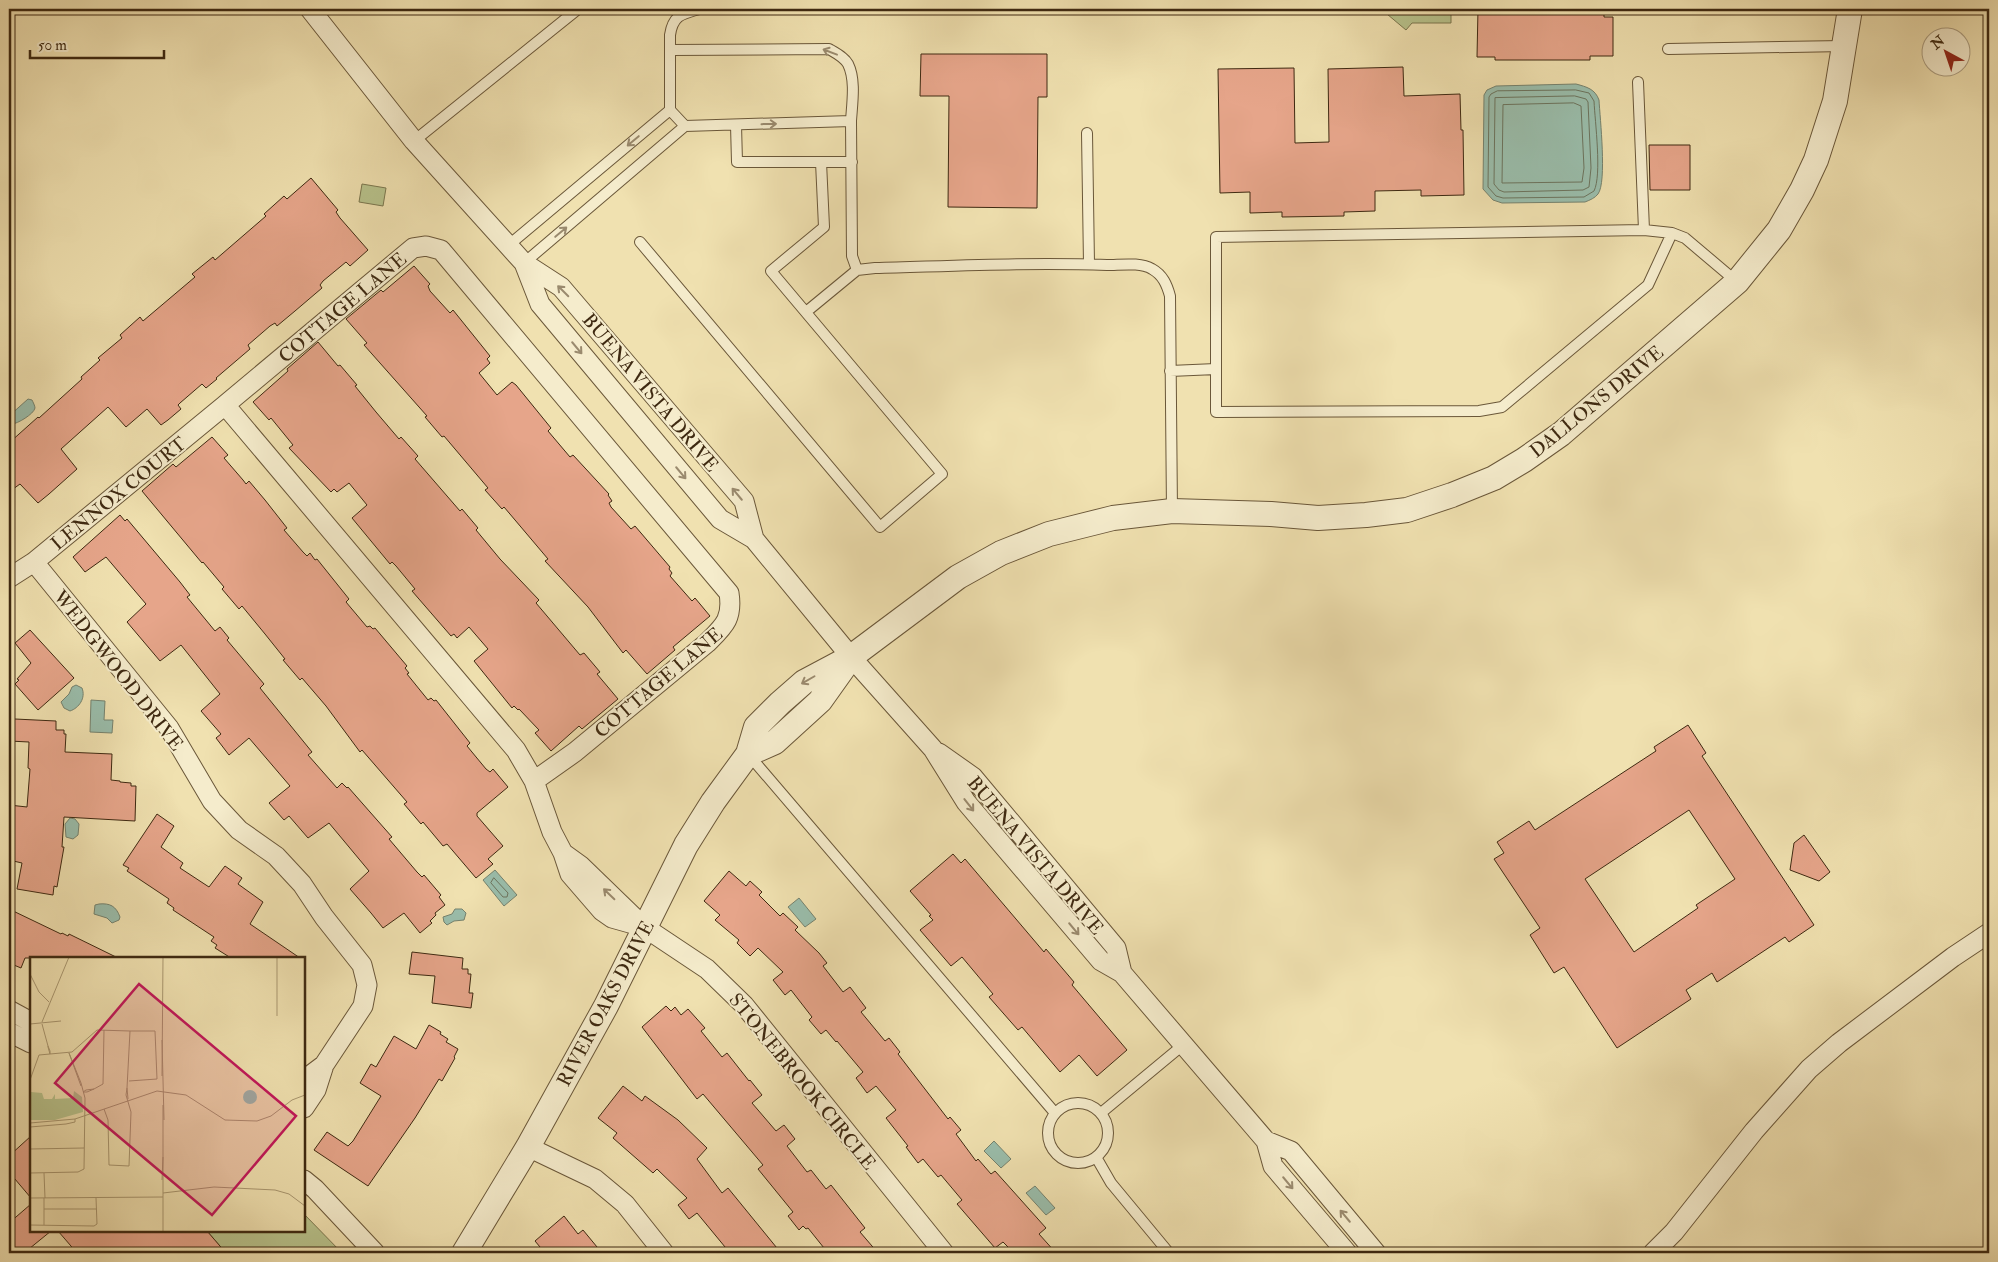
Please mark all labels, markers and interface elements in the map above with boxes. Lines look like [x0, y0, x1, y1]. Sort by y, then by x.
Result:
scale bar [30, 28, 164, 60]
north arrow [1920, 28, 1970, 78]
text: N [1927, 32, 1949, 54]
text: 50 m [38, 36, 67, 55]
one-way arrow [823, 47, 838, 56]
one-way arrow [760, 119, 777, 129]
one-way arrow [626, 136, 639, 147]
one-way arrow [554, 227, 567, 238]
street label: COTTAGE LANE [274, 247, 412, 368]
one-way arrow [557, 284, 569, 297]
street label: BUENA VISTA DRIVE [577, 309, 724, 477]
street label: DALLONS DRIVE [1525, 340, 1669, 463]
one-way arrow [572, 341, 583, 354]
street label: LENNOX COURT [46, 432, 191, 556]
one-way arrow [676, 466, 687, 479]
one-way arrow [732, 488, 743, 501]
street label: WEDGWOOD DRIVE [47, 585, 189, 756]
street label: COTTAGE LANE [590, 622, 728, 743]
one-way arrow [802, 676, 816, 686]
street label: BUENA VISTA DRIVE [962, 772, 1109, 940]
one-way arrow [963, 798, 974, 811]
one-way arrow [602, 888, 615, 900]
street label: RIVER OAKS DRIVE [552, 916, 660, 1091]
one-way arrow [1068, 923, 1079, 936]
inset map [30, 957, 305, 1232]
street label: STONEBROOK CIRCLE [724, 988, 881, 1175]
one-way arrow [1282, 1176, 1293, 1189]
one-way arrow [1340, 1210, 1351, 1223]

